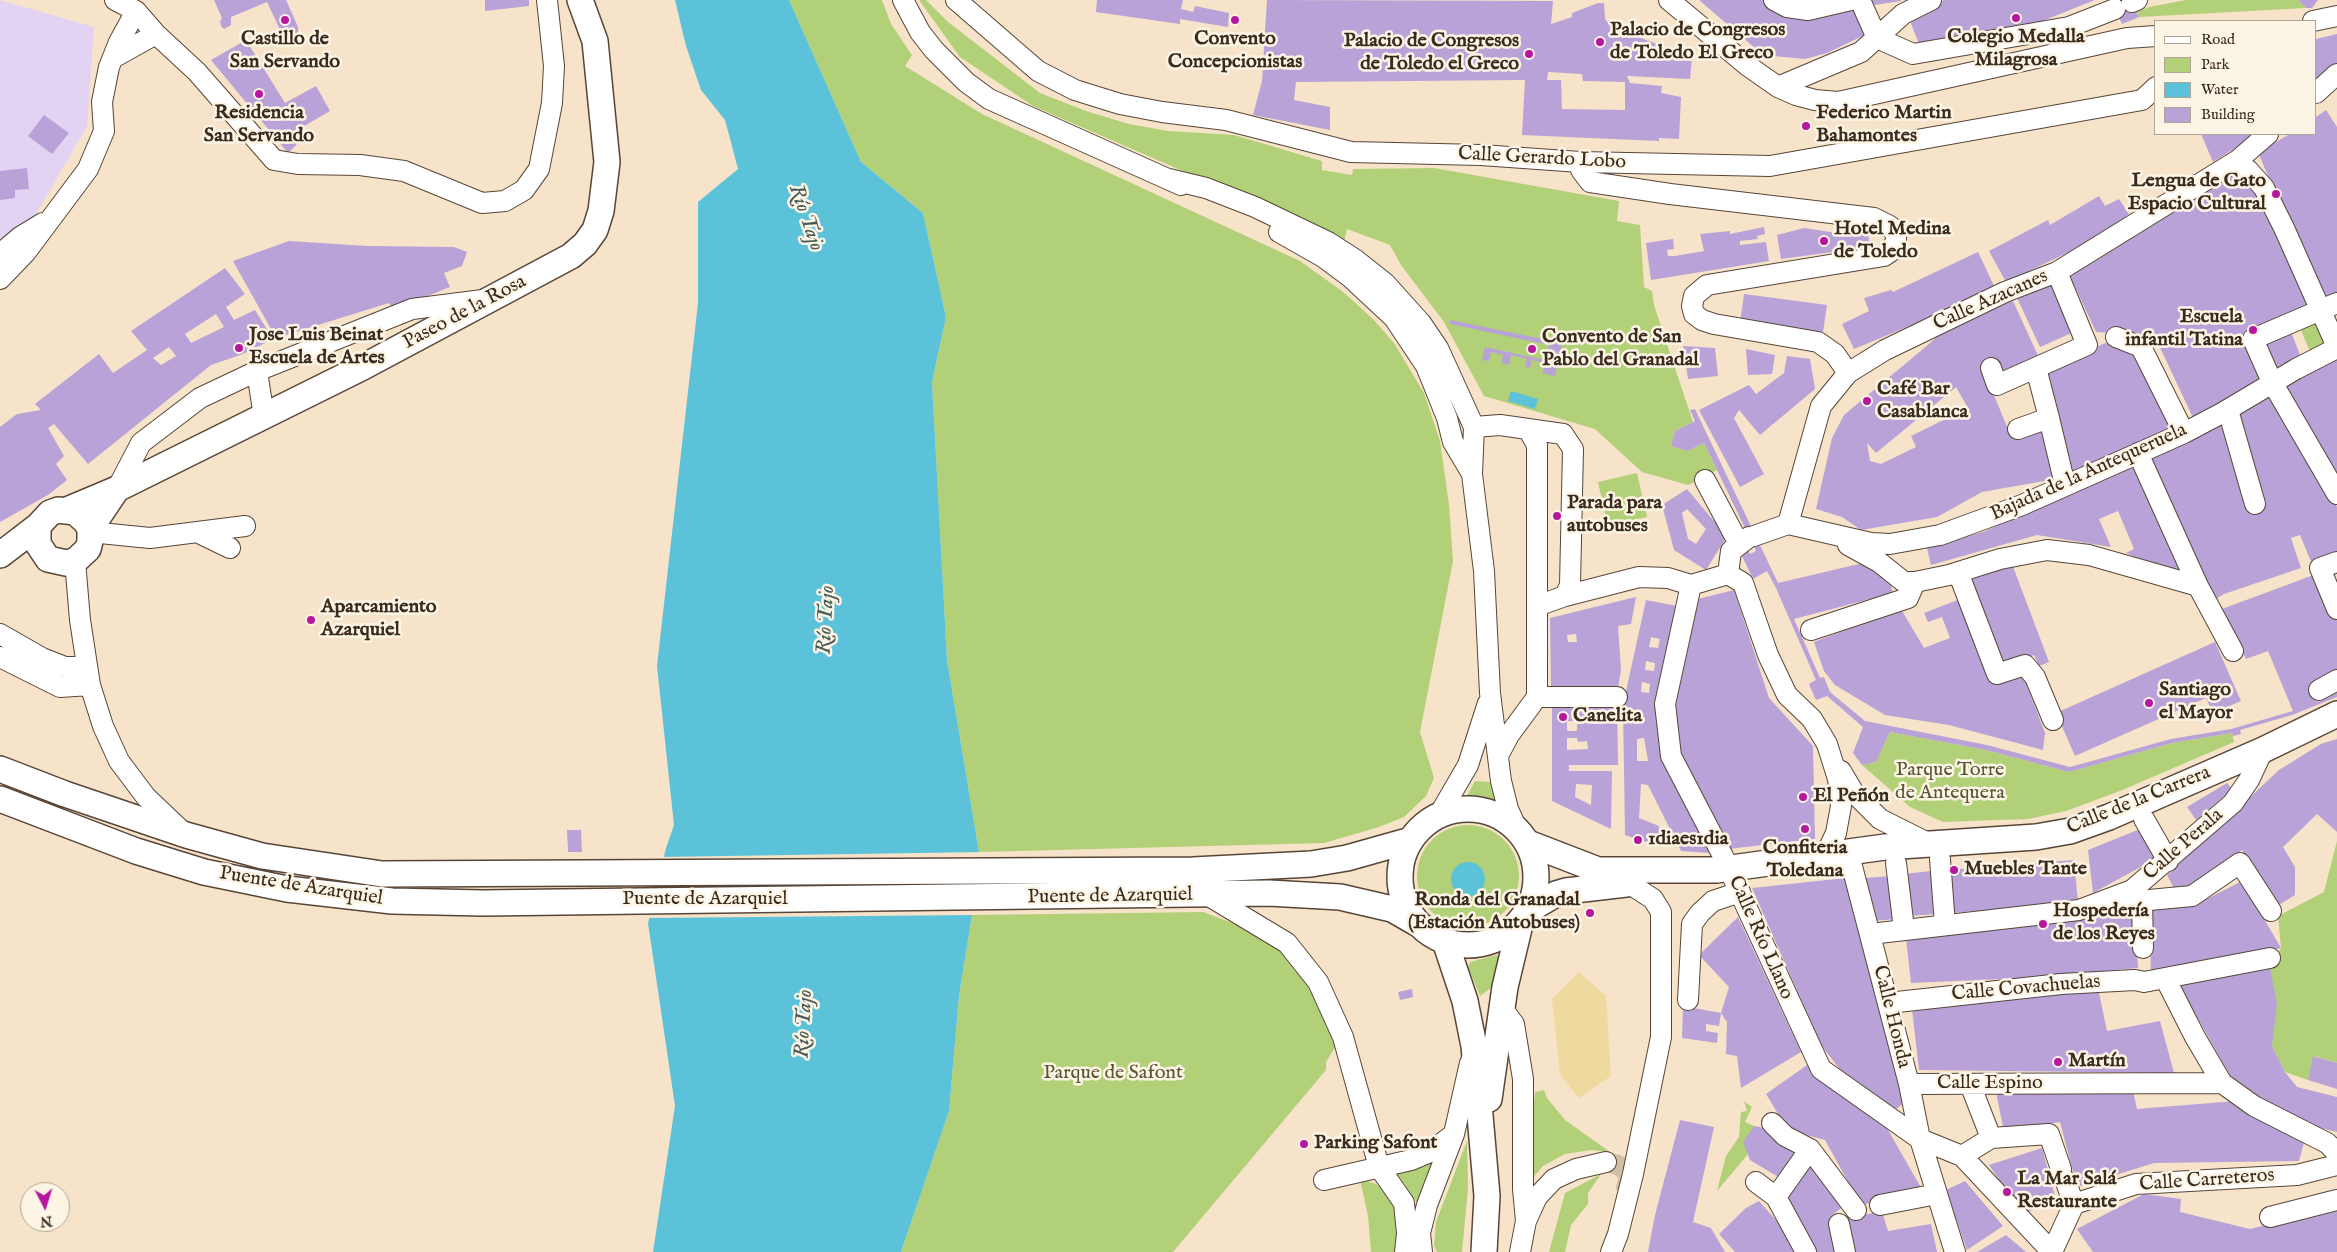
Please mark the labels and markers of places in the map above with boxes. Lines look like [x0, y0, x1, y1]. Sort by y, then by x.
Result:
marker: Colegio Medalla Milagrosa [2010, 12, 2022, 24]
marker: Castillo de San Servando [279, 14, 291, 26]
marker: Convento Concepcionistas [1229, 14, 1241, 26]
place label: Palacio de Congresos de Toledo El Greco [1610, 19, 1785, 66]
place label: Colegio Medalla Milagrosa [1947, 26, 2085, 73]
place label: Castillo de San Servando [230, 28, 340, 75]
place label: Convento Concepcionistas [1168, 28, 1302, 75]
place label: Palacio de Congresos de Toledo el Greco [1344, 30, 1519, 77]
marker: Palacio de Congresos de Toledo El Greco [1594, 36, 1606, 48]
marker: Palacio de Congresos de Toledo el Greco [1523, 48, 1535, 60]
marker: Residencia San Servando [253, 88, 265, 100]
place label: Residencia San Servando [204, 102, 314, 149]
place label: Federico Martin Bahamontes [1816, 102, 1952, 149]
marker: Federico Martin Bahamontes [1800, 120, 1812, 132]
place label: Lengua de Gato Espacio Cultural [2128, 170, 2266, 217]
marker: Lengua de Gato Espacio Cultural [2270, 188, 2282, 200]
place label: Hotel Medina de Toledo [1834, 218, 1951, 265]
marker: Hotel Medina de Toledo [1818, 235, 1830, 247]
place label: Escuela infantil Tatina [2125, 306, 2243, 353]
place label: Jose Luis Beinat Escuela de Artes [249, 324, 385, 371]
marker: Escuela infantil Tatina [2247, 324, 2259, 336]
place label: Convento de San Pablo del Granadal [1542, 326, 1699, 373]
marker: Jose Luis Beinat Escuela de Artes [233, 342, 245, 354]
marker: Convento de San Pablo del Granadal [1526, 343, 1538, 355]
place label: Café Bar Casablanca [1877, 378, 1968, 425]
marker: Café Bar Casablanca [1861, 395, 1873, 407]
place label: Parada para autobuses [1567, 492, 1662, 539]
marker: Parada para autobuses [1551, 510, 1563, 522]
place label: Aparcamiento Azarquiel [321, 596, 437, 643]
marker: Aparcamiento Azarquiel [305, 614, 317, 626]
place label: Santiago el Mayor [2159, 679, 2233, 726]
marker: Santiago el Mayor [2143, 697, 2155, 709]
place label: Canelita [1573, 705, 1642, 729]
marker: Canelita [1557, 711, 1569, 723]
place label: El Peñón [1813, 785, 1889, 809]
marker: El Peñón [1797, 791, 1809, 803]
marker: Confiteria Toledana [1799, 823, 1811, 835]
place label: 1diaes1dia [1648, 828, 1728, 852]
marker: 1diaes1dia [1632, 834, 1644, 846]
place label: Confiteria Toledana [1763, 837, 1847, 884]
place label: Muebles Tante [1964, 858, 2087, 882]
marker: Muebles Tante [1948, 864, 1960, 876]
place label: Ronda del Granadal (Estación Autobuses) [1408, 889, 1580, 936]
place label: Hospedería de los Reyes [2053, 900, 2155, 947]
marker: Ronda del Granadal (Estación Autobuses) [1584, 907, 1596, 919]
marker: Hospedería de los Reyes [2037, 918, 2049, 930]
place label: Martín [2068, 1050, 2126, 1074]
marker: Martín [2052, 1056, 2064, 1068]
place label: Parking Safont [1314, 1132, 1437, 1156]
marker: Parking Safont [1298, 1138, 1310, 1150]
place label: La Mar Salá Restaurante [2017, 1168, 2117, 1215]
marker: La Mar Salá Restaurante [2001, 1186, 2013, 1198]

